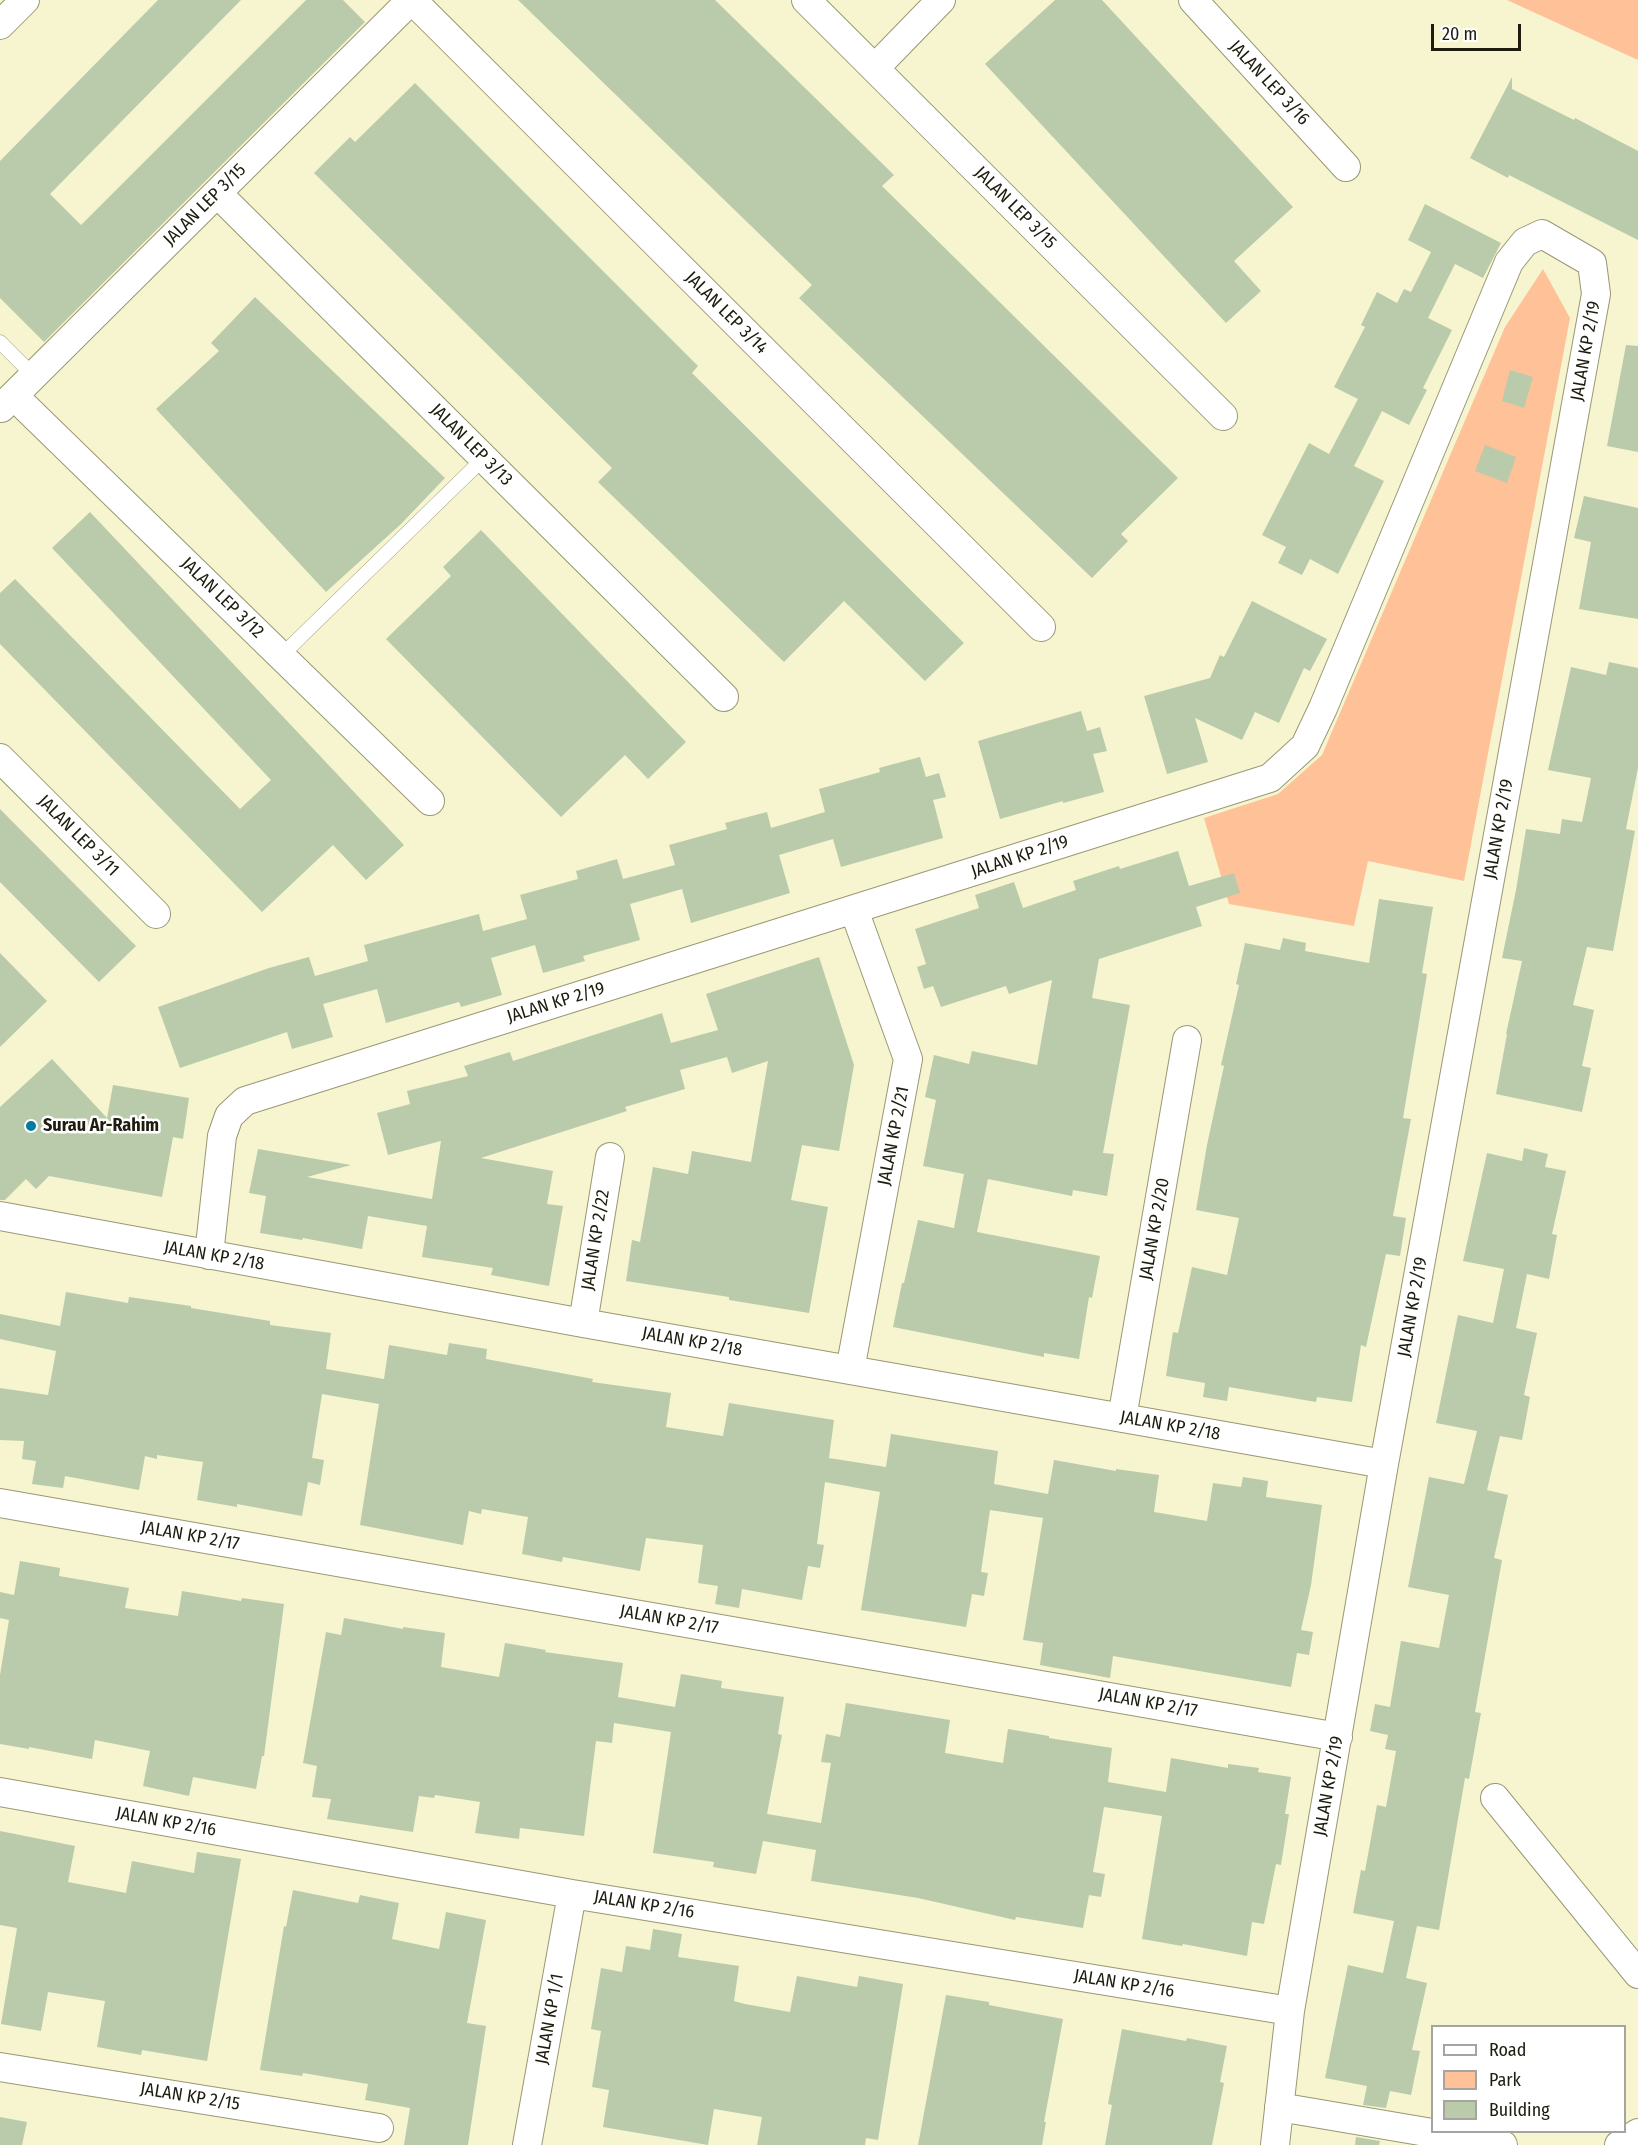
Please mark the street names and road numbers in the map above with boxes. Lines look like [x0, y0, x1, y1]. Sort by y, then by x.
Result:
street label: JALAN LEP 3/16 [1224, 36, 1314, 130]
street label: JALAN LEP 3/15 [159, 159, 251, 251]
street label: JALAN LEP 3/15 [969, 162, 1061, 254]
street label: JALAN LEP 3/14 [680, 267, 772, 359]
street label: JALAN KP 2/19 [1567, 299, 1605, 403]
street label: JALAN LEP 3/13 [425, 399, 517, 491]
street label: JALAN LEP 3/12 [176, 553, 268, 643]
street label: JALAN KP 2/19 [1480, 777, 1518, 881]
street label: JALAN LEP 3/11 [33, 791, 123, 881]
street label: JALAN KP 2/19 [969, 831, 1071, 883]
street label: JALAN KP 2/19 [504, 978, 608, 1028]
street label: JALAN KP 2/21 [874, 1085, 914, 1187]
street label: JALAN KP 2/20 [1135, 1176, 1175, 1282]
street label: JALAN KP 2/22 [577, 1188, 615, 1292]
street label: JALAN KP 2/18 [162, 1237, 266, 1275]
street label: JALAN KP 2/19 [1394, 1255, 1432, 1359]
street label: JALAN KP 2/18 [640, 1323, 744, 1361]
street label: JALAN KP 2/18 [1118, 1407, 1222, 1445]
street label: JALAN KP 2/17 [139, 1517, 241, 1555]
street label: JALAN KP 2/17 [618, 1601, 720, 1639]
street label: JALAN KP 2/17 [1097, 1684, 1199, 1722]
street label: JALAN KP 2/19 [1310, 1734, 1348, 1838]
street label: JALAN KP 2/16 [114, 1803, 218, 1841]
street label: JALAN KP 2/16 [592, 1886, 696, 1924]
street label: JALAN KP 2/16 [1072, 1965, 1176, 2003]
street label: JALAN KP 1/1 [531, 1972, 569, 2066]
street label: JALAN KP 2/15 [139, 2078, 241, 2116]

